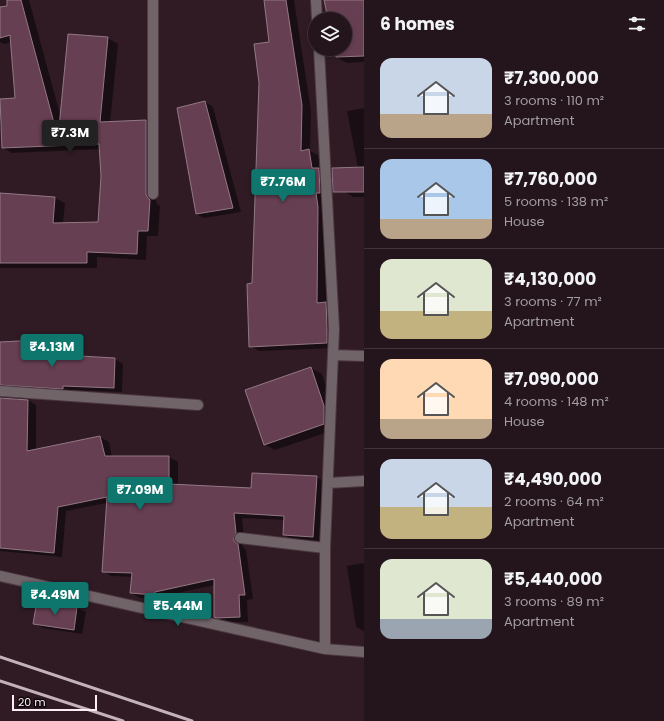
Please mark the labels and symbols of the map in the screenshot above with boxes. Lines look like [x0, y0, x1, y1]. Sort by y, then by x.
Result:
pin: ₹7.3M [42, 120, 98, 154]
pin: ₹7.76M [250, 169, 316, 203]
pin: ₹4.13M [19, 334, 85, 368]
pin: ₹7.09M [107, 477, 173, 511]
pin: ₹4.49M [22, 582, 88, 616]
pin: ₹5.44M [145, 593, 211, 627]
scale bar [12, 693, 97, 712]

